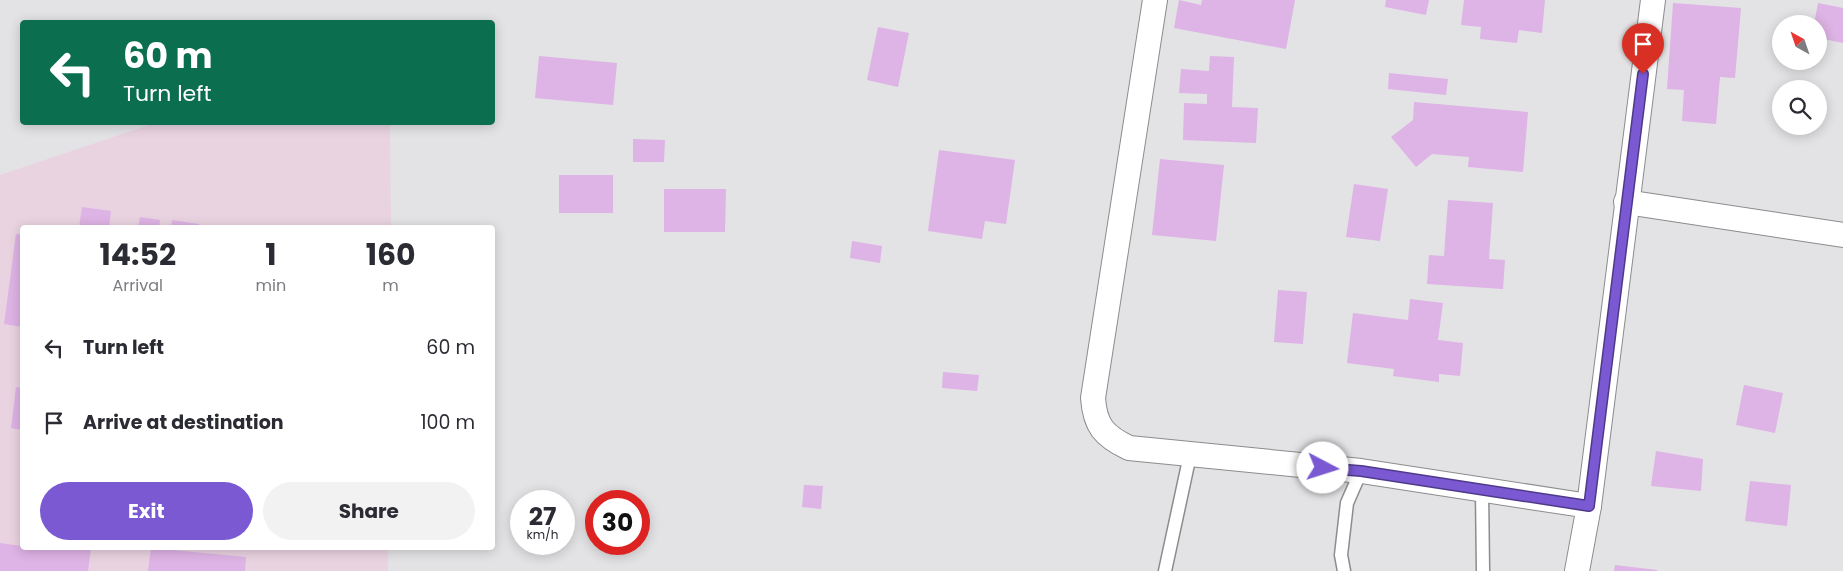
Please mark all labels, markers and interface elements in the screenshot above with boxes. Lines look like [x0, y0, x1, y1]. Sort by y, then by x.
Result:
north arrow [1772, 15, 1828, 70]
map controls [1772, 15, 1827, 135]
pin [1622, 23, 1664, 74]
icon: arrive [1629, 30, 1657, 58]
text: 60 m [123, 31, 213, 80]
icon: left [40, 40, 105, 105]
text: Turn left [123, 78, 211, 109]
button: search [1772, 80, 1827, 135]
text: 14:52 [99, 233, 176, 276]
text: 1 [265, 233, 277, 276]
text: 160 [366, 233, 416, 276]
text: Arrival [113, 274, 163, 297]
text: min [256, 274, 286, 297]
text: m [382, 274, 399, 297]
icon: left [40, 334, 68, 362]
text: Turn left [83, 334, 164, 361]
text: 60 m [426, 334, 475, 361]
icon: arrive [40, 409, 68, 437]
text: Arrive at destination [83, 409, 284, 436]
text: 100 m [420, 409, 475, 436]
position arrow [1296, 441, 1348, 493]
button: Exit [40, 482, 253, 540]
button: Share [263, 482, 475, 540]
speed limit sign: 30 [585, 490, 650, 555]
text: 27 [529, 499, 556, 534]
text: km/h [527, 526, 558, 543]

